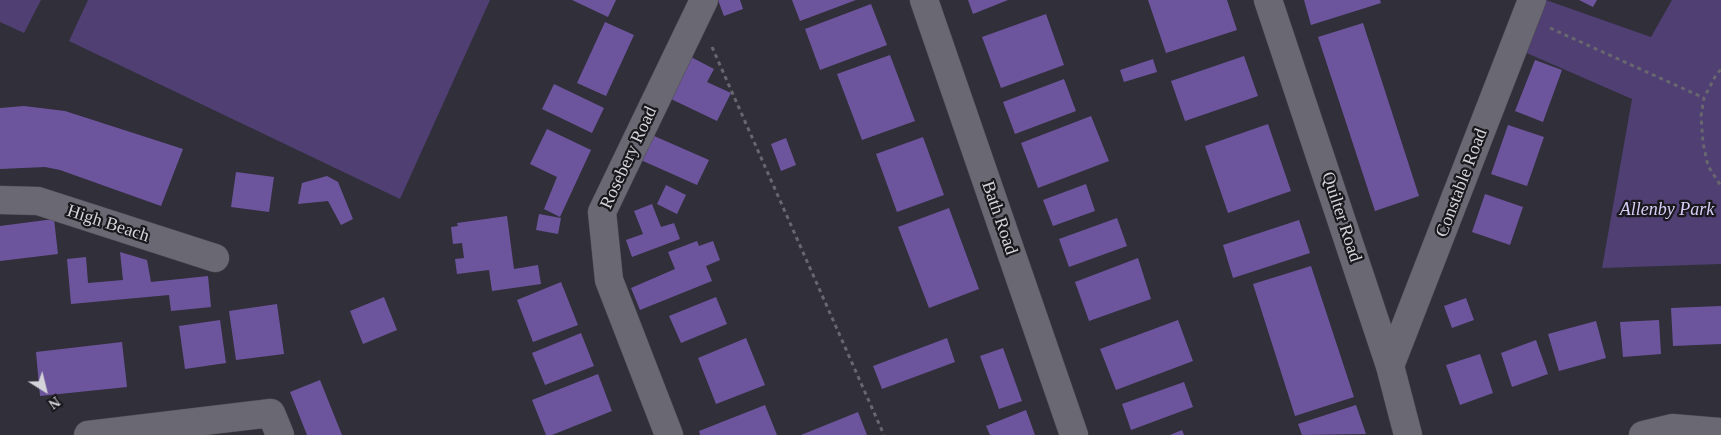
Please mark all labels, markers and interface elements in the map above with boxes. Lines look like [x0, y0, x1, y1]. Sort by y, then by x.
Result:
street label: Rosebery Road [596, 103, 662, 213]
street label: Constable Road [1431, 126, 1493, 240]
street label: Quilter Road [1316, 169, 1366, 265]
street label: Bath Road [976, 178, 1022, 258]
park label: Allenby Park [1620, 199, 1714, 221]
street label: High Beach [64, 201, 152, 247]
north arrow [20, 365, 70, 415]
text: N [46, 393, 63, 412]

